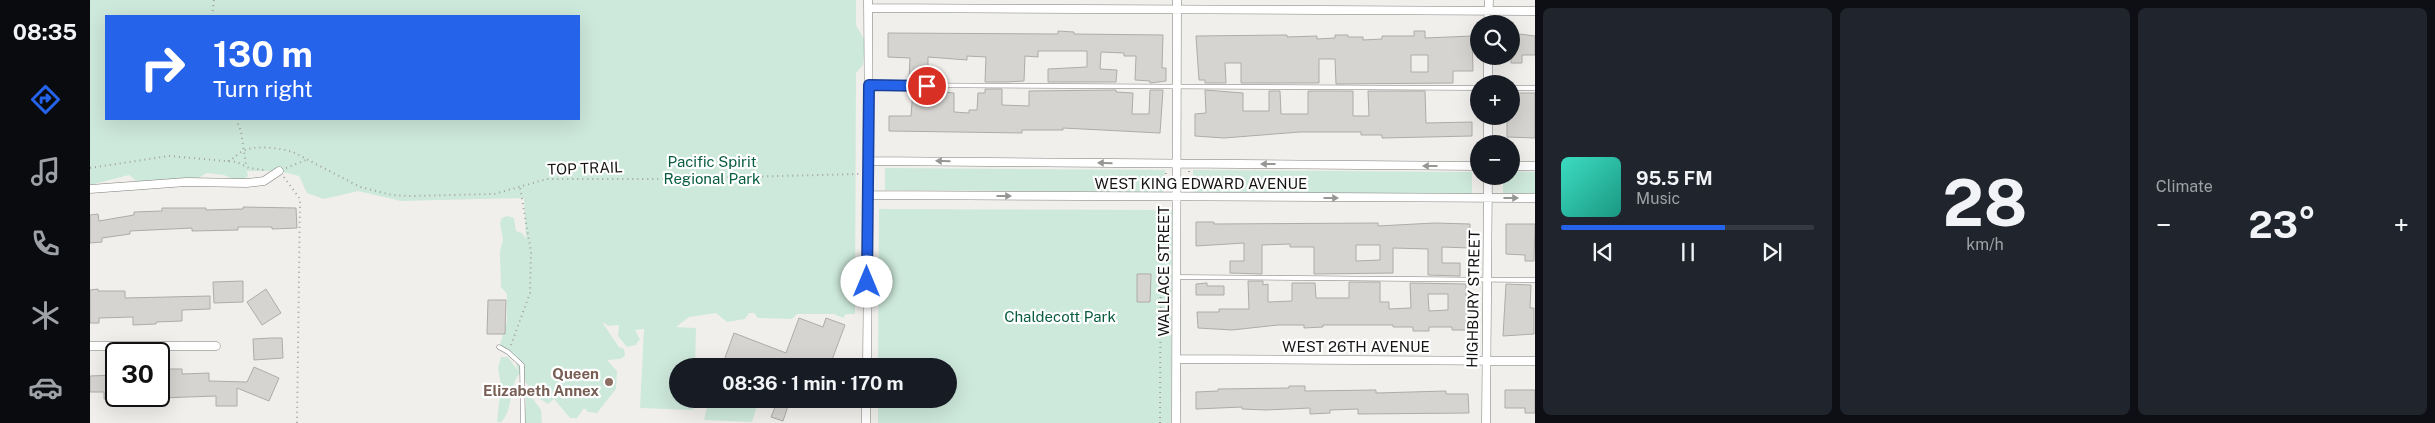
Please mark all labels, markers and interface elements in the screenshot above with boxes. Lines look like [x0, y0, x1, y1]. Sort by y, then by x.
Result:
map controls [1470, 15, 1520, 185]
button: search [1470, 15, 1520, 65]
text: 08:35 [13, 19, 77, 45]
text: 130 m [213, 34, 313, 75]
icon: right [130, 35, 195, 100]
pin [906, 65, 948, 107]
icon: arrive [913, 72, 941, 100]
button: + [1470, 75, 1520, 125]
text: Turn right [213, 76, 313, 102]
icon: directions [28, 82, 63, 117]
button: − [1470, 135, 1520, 185]
park label: Pacific Spirit Regional Park [664, 153, 760, 187]
icon: music [28, 154, 63, 189]
one-way arrow [934, 157, 950, 165]
street label: TOP TRAIL [547, 158, 623, 178]
one-way arrow [1097, 159, 1113, 167]
one-way arrow [1259, 160, 1275, 168]
one-way arrow [1422, 161, 1438, 169]
text: 28 [1943, 164, 2027, 241]
text: 95.5 FM [1636, 167, 1713, 189]
street label: WEST KING EDWARD AVENUE [1095, 175, 1307, 192]
text: Climate [2156, 177, 2213, 196]
text: Music [1636, 189, 1680, 208]
one-way arrow [996, 192, 1012, 200]
one-way arrow [1324, 194, 1340, 202]
one-way arrow [1504, 194, 1520, 202]
text: 23° [2249, 202, 2316, 247]
street label: WALLACE STREET [1155, 205, 1172, 336]
text: − [2156, 208, 2171, 241]
text: + [2393, 208, 2409, 241]
icon: phone [28, 226, 63, 261]
street label: HIGHBURY STREET [1463, 230, 1483, 368]
text: km/h [1966, 235, 2004, 254]
icon: previous [1589, 238, 1617, 266]
icon: pause [1674, 238, 1702, 266]
icon: next [1758, 238, 1786, 266]
position arrow [840, 255, 892, 307]
icon: climate [28, 298, 63, 333]
park label: Chaldecott Park [1004, 308, 1116, 325]
street label: WEST 26TH AVENUE [1282, 338, 1430, 355]
speed limit sign: 30 [105, 342, 170, 407]
place label: Queen Elizabeth Annex [483, 365, 599, 399]
icon: car [28, 370, 63, 405]
text: 08:36 · 1 min · 170 m [722, 372, 904, 394]
marker: Queen Elizabeth Annex [603, 376, 615, 388]

